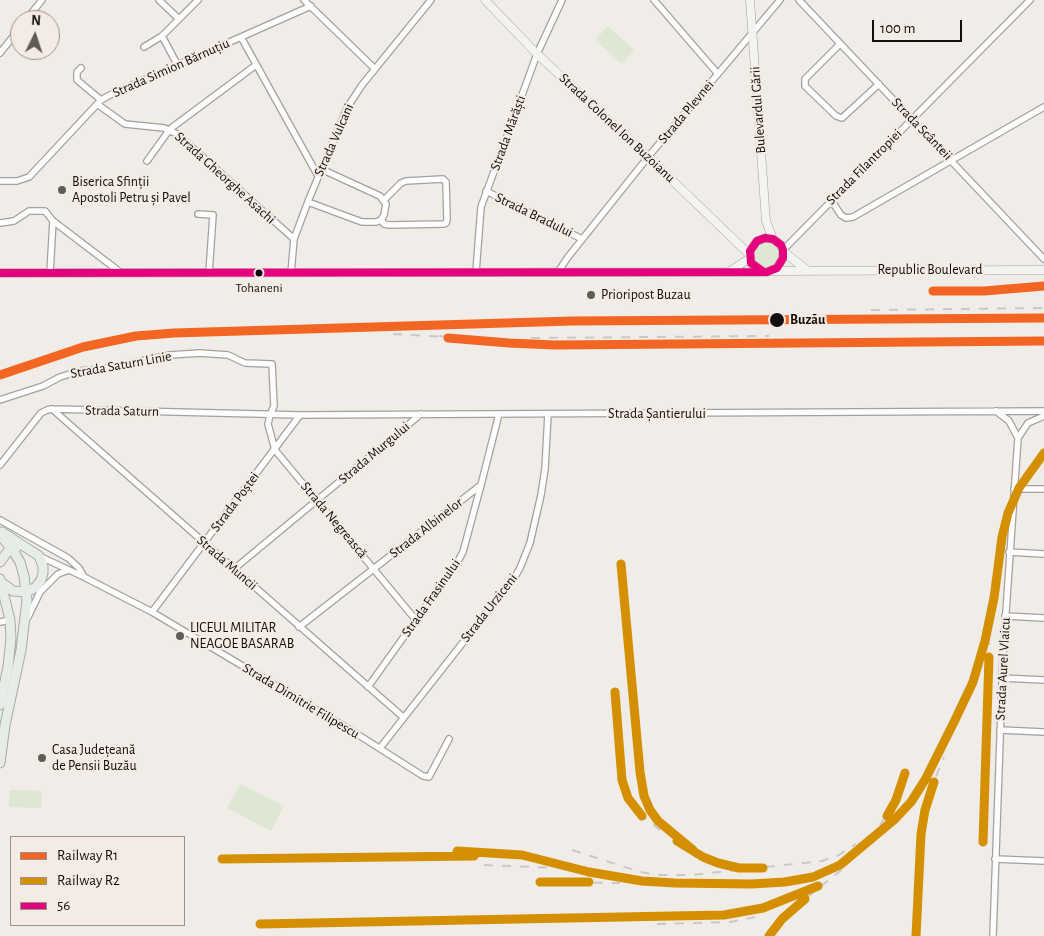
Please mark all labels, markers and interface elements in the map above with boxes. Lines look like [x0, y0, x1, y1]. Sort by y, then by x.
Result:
north arrow [10, 10, 60, 60]
scale bar [874, 10, 964, 42]
text: N [31, 14, 41, 28]
text: 100 m [880, 21, 915, 36]
street label: Strada Simion Bărnuțiu [110, 35, 232, 101]
street label: Bulevardul Gării [747, 66, 769, 154]
street label: Strada Colonel Ion Buzoianu [556, 70, 678, 186]
street label: Strada Plevnei [654, 77, 718, 147]
street label: Strada Mărăști [487, 93, 529, 173]
street label: Strada Scânteii [888, 94, 956, 164]
street label: Strada Vulcani [310, 101, 358, 179]
street label: Strada Filantropiei [822, 125, 906, 209]
street label: Strada Gheorghe Asachi [171, 128, 279, 228]
place label: Biserica Sfinții Apostoli Petru și Pavel [72, 174, 191, 206]
marker: Biserica Sfinții Apostoli Petru și Pavel [56, 184, 68, 196]
street label: Strada Bradului [492, 189, 576, 241]
street label: Republic Boulevard [878, 262, 982, 278]
marker: Tohaneni [254, 268, 264, 278]
place label: Tohaneni [235, 280, 283, 296]
place label: Prioripost Buzau [601, 287, 691, 303]
marker: Prioripost Buzau [585, 289, 597, 301]
marker: Buzău [768, 311, 786, 329]
place label: Buzău [790, 312, 825, 328]
street label: Strada Saturn Linie [69, 348, 173, 382]
street label: Strada Saturn [85, 402, 159, 420]
street label: Strada Șantierului [608, 406, 706, 422]
street label: Strada Murgului [335, 418, 413, 488]
street label: Strada Poștei [207, 469, 263, 535]
street label: Strada Negrească [297, 478, 371, 562]
street label: Strada Albinelor [386, 494, 466, 562]
street label: Strada Muncii [193, 532, 261, 594]
street label: Strada Frasinului [398, 556, 464, 640]
street label: Strada Urziceni [457, 570, 521, 646]
street label: Strada Aurel Vlaicu [992, 617, 1014, 721]
place label: LICEUL MILITAR NEAGOE BASARAB [190, 620, 294, 652]
marker: LICEUL MILITAR NEAGOE BASARAB [174, 630, 186, 642]
street label: Strada Dimitrie Filipescu [239, 659, 363, 743]
place label: Casa Județeană de Pensii Buzău [52, 742, 137, 774]
marker: Casa Județeană de Pensii Buzău [36, 752, 48, 764]
legend [10, 836, 185, 926]
text: Railway R1 [57, 848, 118, 863]
text: Railway R2 [57, 873, 120, 888]
text: 56 [57, 898, 70, 913]

